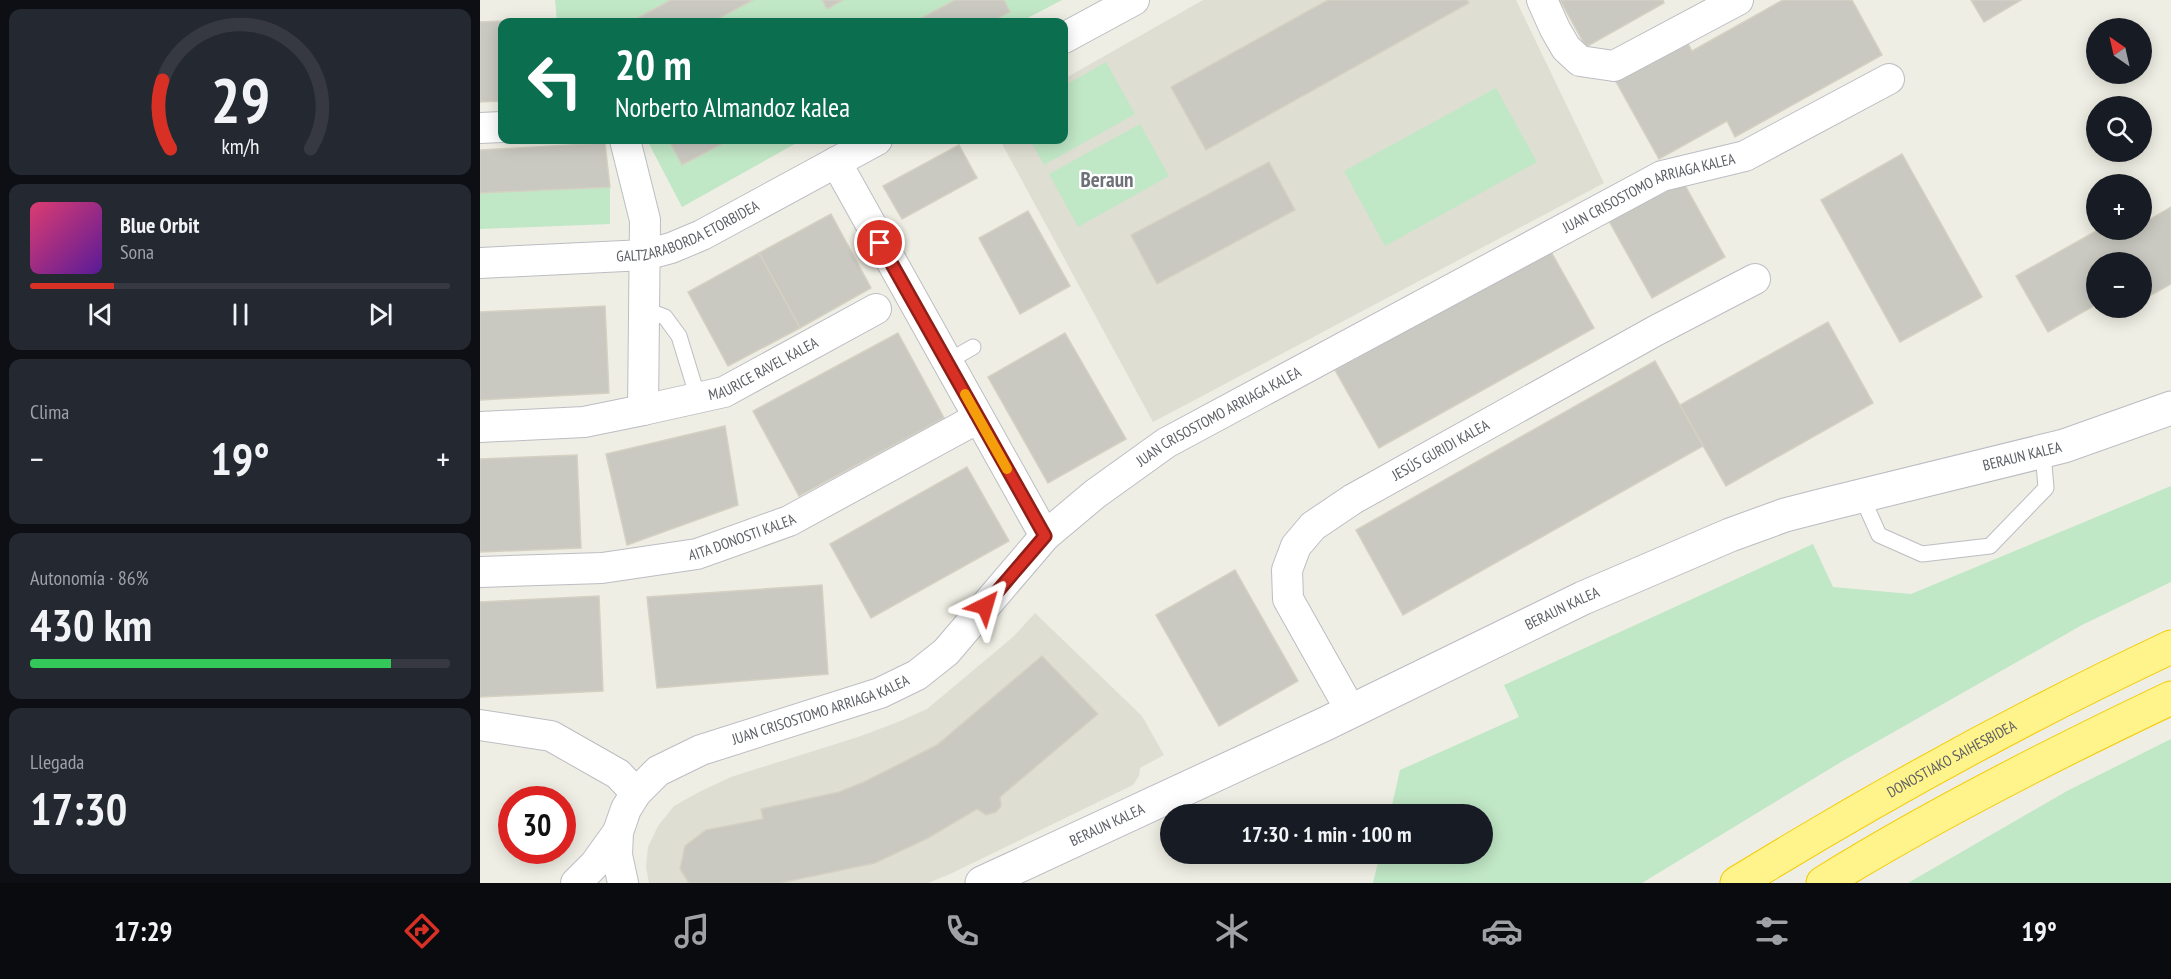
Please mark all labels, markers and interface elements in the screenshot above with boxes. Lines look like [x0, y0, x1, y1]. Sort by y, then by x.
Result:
north arrow [2086, 18, 2152, 84]
map controls [2086, 18, 2152, 318]
text: 20 m [615, 37, 692, 92]
icon: left [516, 42, 594, 120]
text: 29 [210, 59, 270, 140]
text: Norberto Almandoz kalea [615, 90, 850, 124]
button: search [2086, 96, 2152, 162]
text: km/h [221, 132, 259, 160]
street label: JUAN CRISOSTOMO ARRIAGA KALEA [1558, 149, 1738, 237]
district label: Beraun [1081, 166, 1133, 193]
button: + [2086, 174, 2152, 240]
street label: GALTZARABORDA ETORBIDEA [616, 195, 763, 265]
text: Blue Orbit [120, 211, 199, 239]
pin [854, 217, 905, 268]
icon: arrive [863, 226, 896, 259]
text: Sona [120, 239, 154, 265]
button: − [2086, 252, 2152, 318]
icon: previous [84, 298, 117, 331]
icon: pause [224, 298, 257, 331]
icon: next [364, 298, 397, 331]
street label: MAURICE RAVEL KALEA [707, 332, 822, 404]
street label: JUAN CRISOSTOMO ARRIAGA KALEA [1132, 362, 1305, 471]
text: Clima [30, 399, 69, 425]
street label: JESÚS GURIDI KALEA [1388, 415, 1493, 485]
text: 19° [210, 429, 270, 487]
text: − [30, 437, 44, 480]
text: + [436, 437, 450, 480]
street label: BERAUN KALEA [1981, 437, 2064, 475]
street label: AITA DONOSTI KALEA [687, 509, 800, 564]
text: Autonomía · 86% [30, 565, 148, 591]
position arrow [953, 574, 1017, 638]
street label: BERAUN KALEA [1522, 582, 1603, 634]
text: 430 km [30, 595, 152, 653]
street label: JUAN CRISOSTOMO ARRIAGA KALEA [728, 670, 913, 749]
street label: DONOSTIAKO SAIHESBIDEA [1883, 715, 2020, 802]
text: Llegada [30, 749, 84, 775]
text: 17:30 [30, 779, 127, 837]
speed limit sign: 30 [498, 786, 576, 864]
street label: BERAUN KALEA [1066, 799, 1148, 850]
text: 17:30 · 1 min · 100 m [1241, 820, 1412, 848]
icon: directions [401, 910, 443, 952]
icon: music [671, 910, 713, 952]
icon: phone [941, 910, 983, 952]
icon: climate [1211, 910, 1253, 952]
icon: car [1481, 910, 1523, 952]
icon: filters [1751, 910, 1793, 952]
text: 17:29 [114, 914, 172, 948]
text: 19° [2021, 914, 2057, 948]

